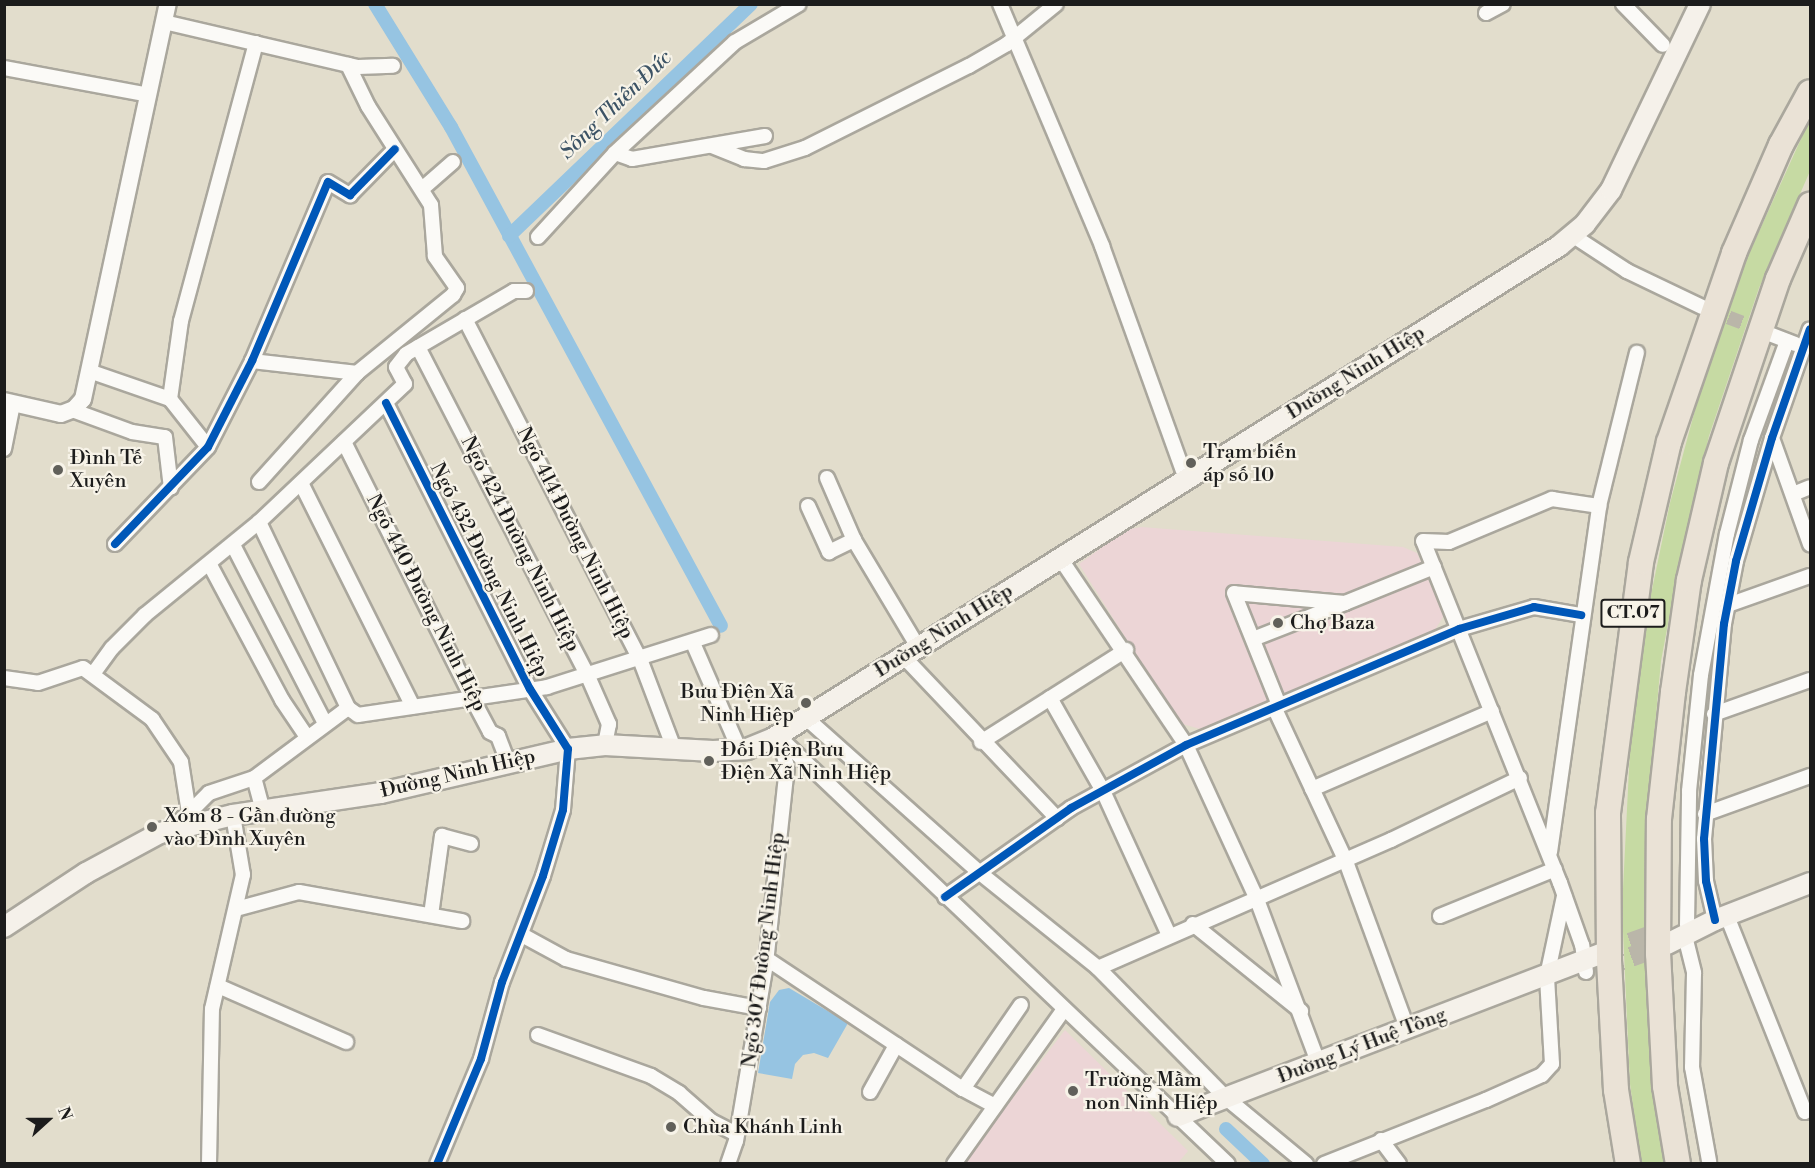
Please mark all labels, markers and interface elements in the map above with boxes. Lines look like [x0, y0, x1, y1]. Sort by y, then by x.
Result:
water label: Sông Thiên Đức [555, 45, 677, 165]
street label: Đường Ninh Hiệp [1283, 321, 1429, 425]
street label: Ngõ 414 Đường Ninh Hiệp [511, 423, 639, 643]
street label: Ngõ 424 Đường Ninh Hiệp [455, 432, 585, 656]
place label: Trạm biến áp số 10 [1203, 440, 1297, 487]
place label: Đình Tế Xuyên [70, 446, 142, 493]
marker: Trạm biến áp số 10 [1184, 456, 1198, 470]
street label: Ngõ 432 Đường Ninh Hiệp [424, 459, 554, 681]
marker: Đình Tế Xuyên [51, 463, 65, 477]
street label: Ngõ 440 Đường Ninh Hiệp [361, 490, 491, 716]
street label: Đường Ninh Hiệp [871, 579, 1017, 683]
road number: CT.07 [1600, 598, 1666, 628]
place label: Chợ Baza [1290, 611, 1375, 635]
marker: Chợ Baza [1271, 616, 1285, 630]
place label: Bưu Điện Xã Ninh Hiệp [681, 680, 794, 727]
marker: Bưu Điện Xã Ninh Hiệp [799, 696, 813, 710]
place label: Đối Diện Bưu Điện Xã Ninh Hiệp [721, 738, 891, 785]
street label: Đường Ninh Hiệp [378, 745, 538, 803]
marker: Đối Diện Bưu Điện Xã Ninh Hiệp [702, 754, 716, 768]
place label: Xóm 8 - Gần đường vào Đình Xuyên [164, 804, 336, 851]
marker: Xóm 8 - Gần đường vào Đình Xuyên [145, 820, 159, 834]
street label: Ngõ 307 Đường Ninh Hiệp [738, 831, 790, 1069]
street label: Đường Lý Huệ Tông [1274, 1003, 1450, 1089]
place label: Trường Mầm non Ninh Hiệp [1085, 1068, 1218, 1115]
marker: Trường Mầm non Ninh Hiệp [1066, 1084, 1080, 1098]
north arrow [18, 1090, 78, 1150]
text: N [53, 1104, 76, 1123]
place label: Chùa Khánh Linh [683, 1115, 843, 1139]
marker: Chùa Khánh Linh [664, 1120, 678, 1134]

